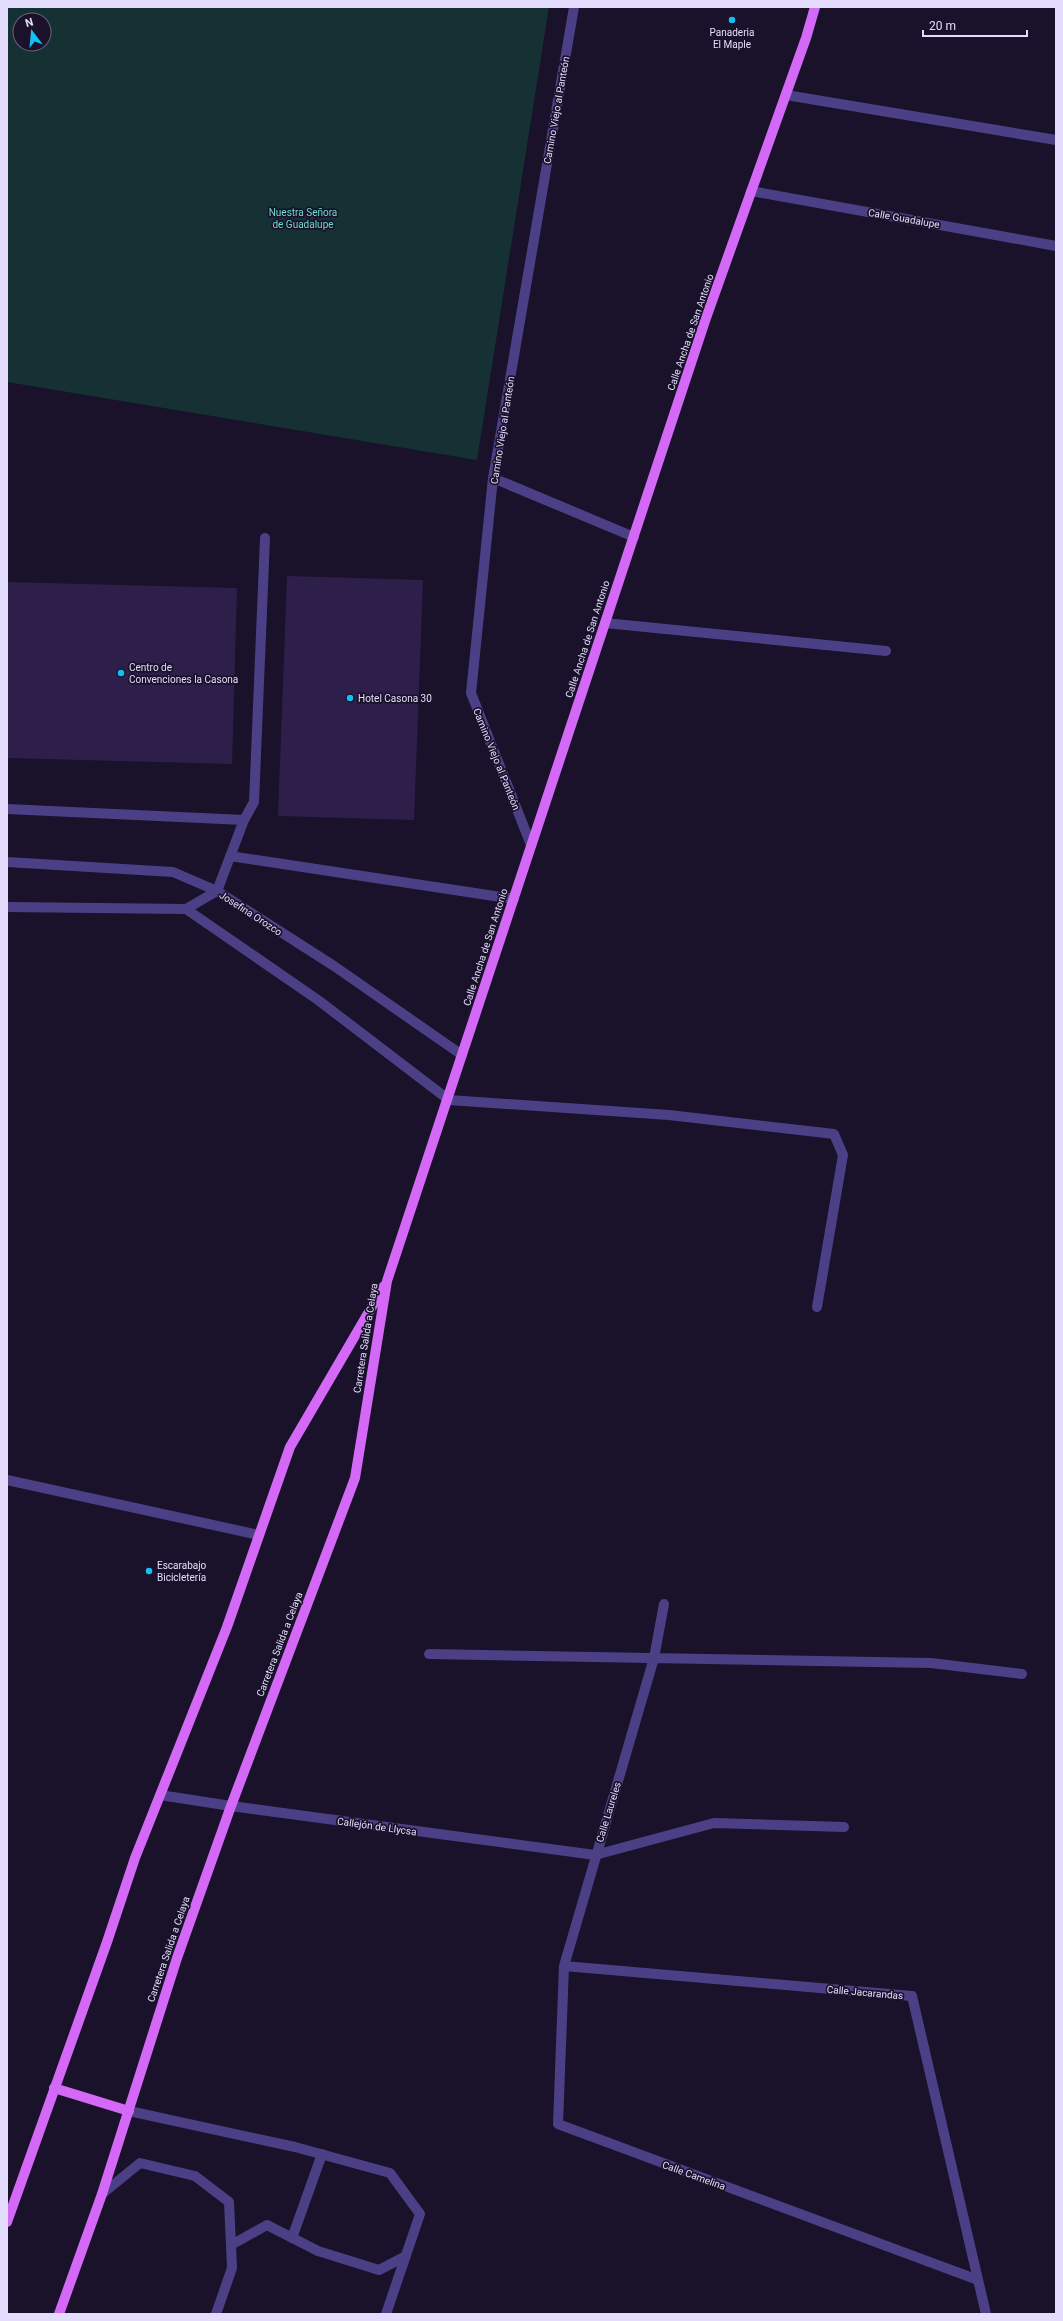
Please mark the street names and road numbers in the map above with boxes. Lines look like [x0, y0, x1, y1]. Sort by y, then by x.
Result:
street label: Camino Viejo al Panteón [542, 56, 571, 165]
street label: Calle Guadalupe [867, 207, 940, 230]
street label: Calle Ancha de San Antonio [665, 272, 716, 392]
street label: Camino Viejo al Panteón [489, 375, 516, 485]
street label: Calle Ancha de San Antonio [563, 579, 612, 699]
street label: Camino Viejo al Panteón [471, 707, 522, 812]
street label: Calle Ancha de San Antonio [461, 887, 510, 1007]
street label: Josefina Orozco [217, 889, 284, 938]
street label: Carretera Salida a Celaya [351, 1282, 380, 1394]
street label: Carretera Salida a Celaya [254, 1590, 305, 1698]
street label: Calle Laureles [594, 1781, 623, 1844]
street label: Callejón de Llycsa [337, 1815, 417, 1838]
street label: Carretera Salida a Celaya [145, 1895, 192, 2003]
street label: Calle Jacarandas [826, 1984, 904, 2001]
street label: Calle Camelina [661, 2159, 727, 2192]

